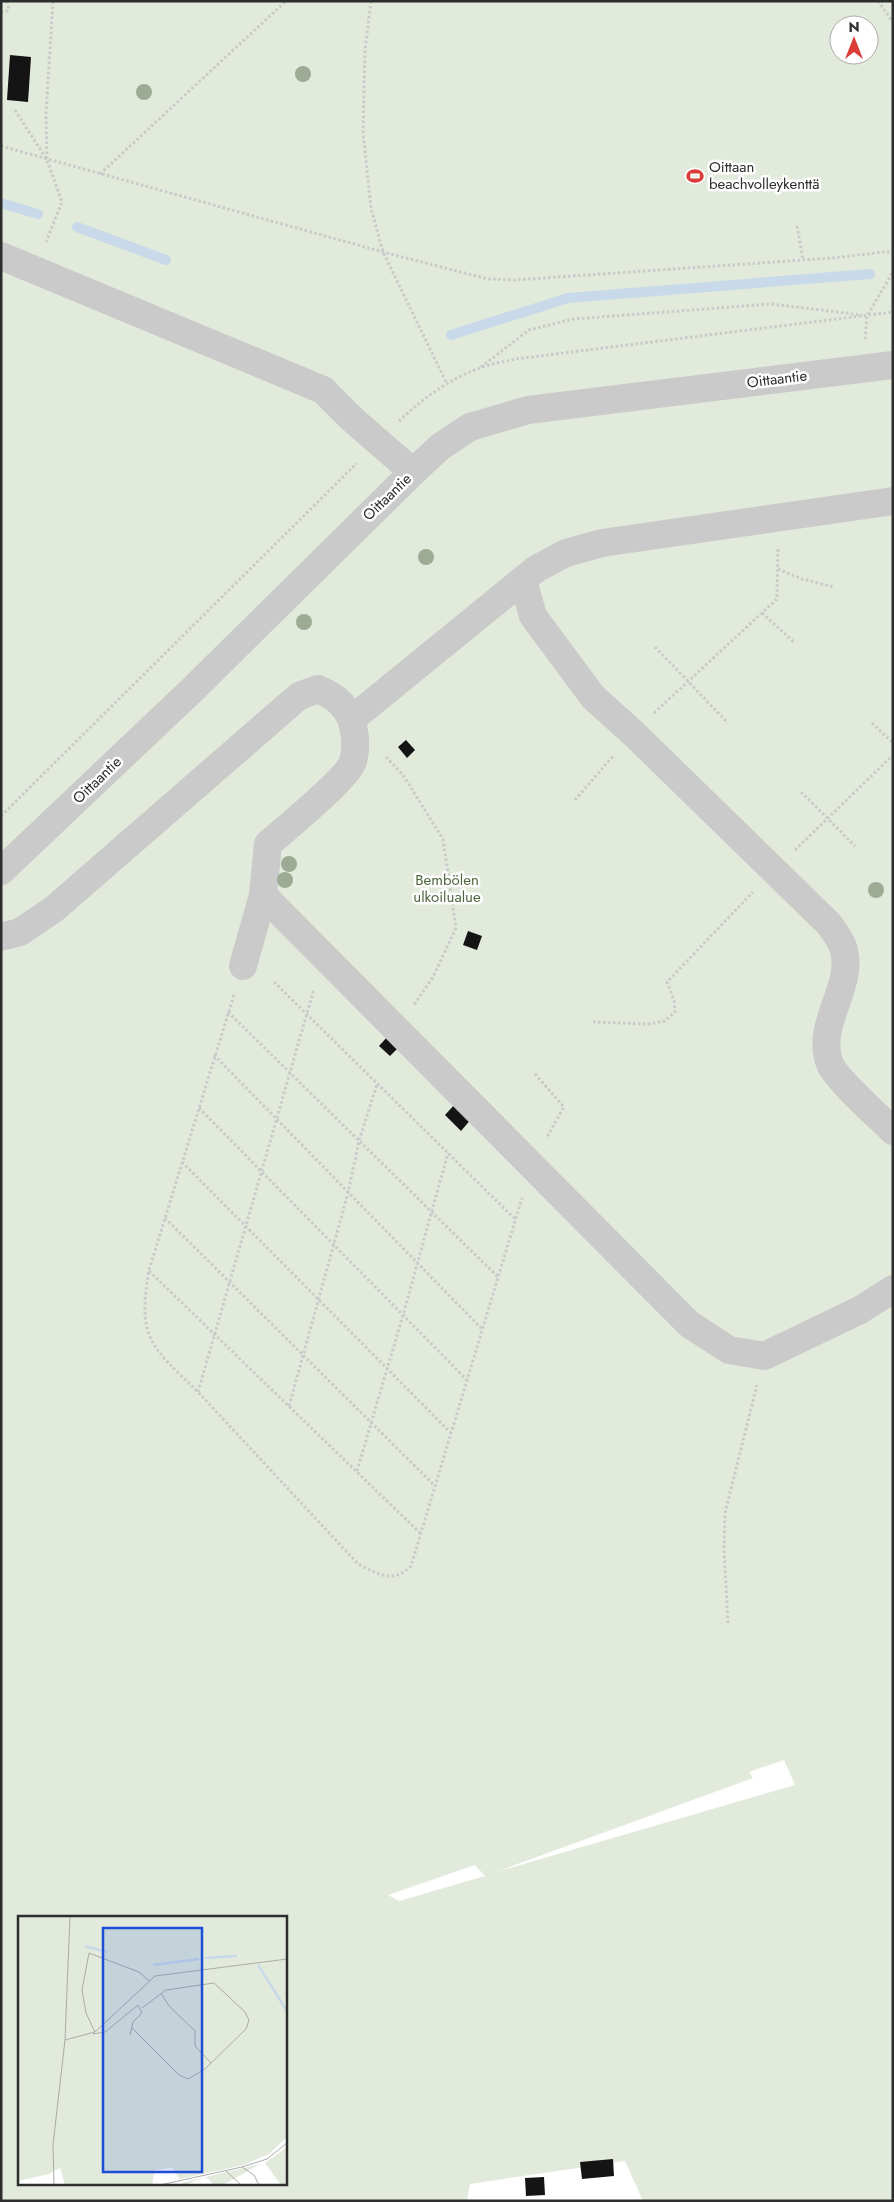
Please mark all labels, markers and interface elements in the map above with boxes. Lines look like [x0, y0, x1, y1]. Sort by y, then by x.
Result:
north arrow [829, 15, 879, 65]
text: N [848, 17, 860, 37]
place label: Oittaan beachvolleykenttä [709, 156, 819, 195]
sports icon: Oittaan beachvolleykenttä [685, 166, 705, 186]
street label: Oittaantie [746, 364, 809, 394]
street label: Oittaantie [358, 468, 417, 526]
street label: Oittaantie [68, 751, 127, 809]
park label: Bembölen ulkoilualue [413, 869, 481, 908]
inset map [18, 1916, 286, 2184]

